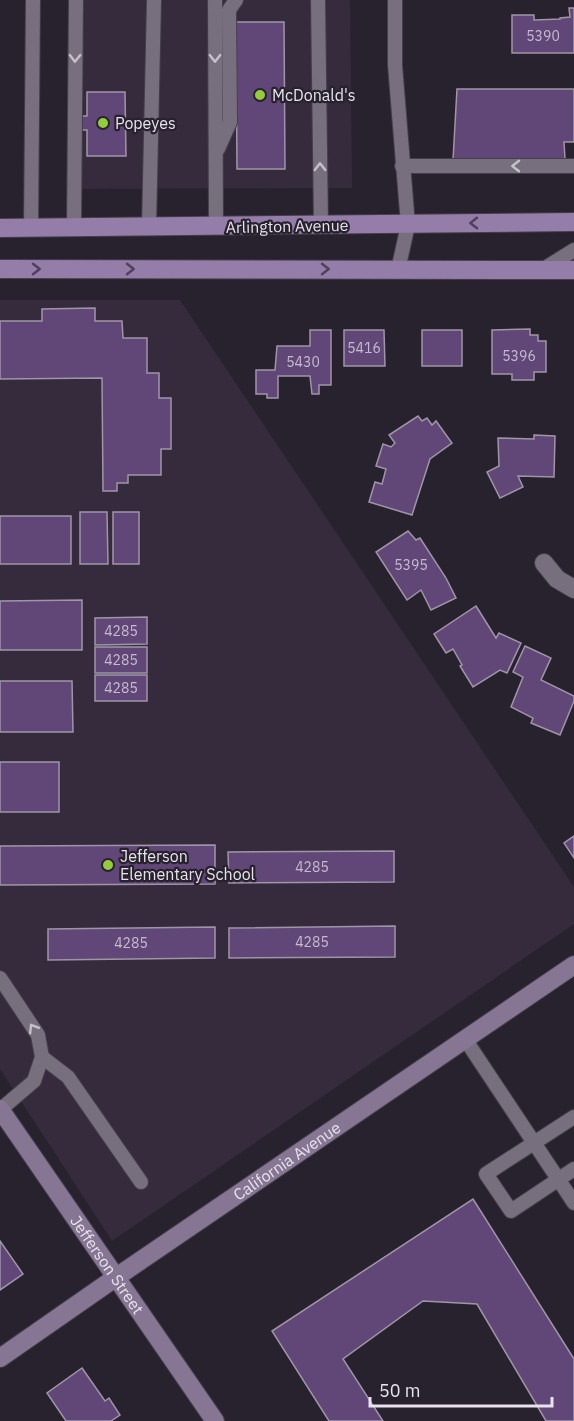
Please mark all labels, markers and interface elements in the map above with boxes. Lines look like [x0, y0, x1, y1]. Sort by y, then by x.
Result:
house number: 5390 [526, 27, 560, 45]
one-way arrow [69, 54, 82, 63]
one-way arrow [209, 54, 221, 63]
place label: McDonald's [272, 85, 356, 105]
marker: McDonald's [253, 88, 267, 102]
place label: Popeyes [115, 113, 176, 133]
marker: Popeyes [96, 116, 110, 130]
one-way arrow [511, 160, 520, 172]
one-way arrow [314, 163, 327, 172]
street label: Arlington Avenue [225, 215, 349, 237]
one-way arrow [469, 217, 478, 230]
one-way arrow [31, 263, 40, 275]
one-way arrow [125, 263, 134, 275]
one-way arrow [320, 263, 329, 275]
house number: 5416 [347, 339, 381, 357]
house number: 5396 [502, 347, 536, 365]
house number: 5430 [286, 353, 320, 371]
house number: 5395 [394, 556, 428, 574]
house number: 4285 [104, 622, 138, 640]
house number: 4285 [104, 651, 138, 669]
house number: 4285 [104, 679, 138, 697]
place label: Jefferson Elementary School [120, 846, 255, 884]
marker: Jefferson Elementary School [101, 858, 115, 872]
house number: 4285 [295, 858, 329, 876]
house number: 4285 [295, 933, 329, 951]
house number: 4285 [114, 934, 148, 952]
one-way arrow [29, 1024, 40, 1035]
street label: California Avenue [229, 1117, 345, 1205]
street label: Jefferson Street [66, 1211, 148, 1318]
scale bar [370, 1370, 552, 1408]
text: 50 m [379, 1379, 421, 1402]

